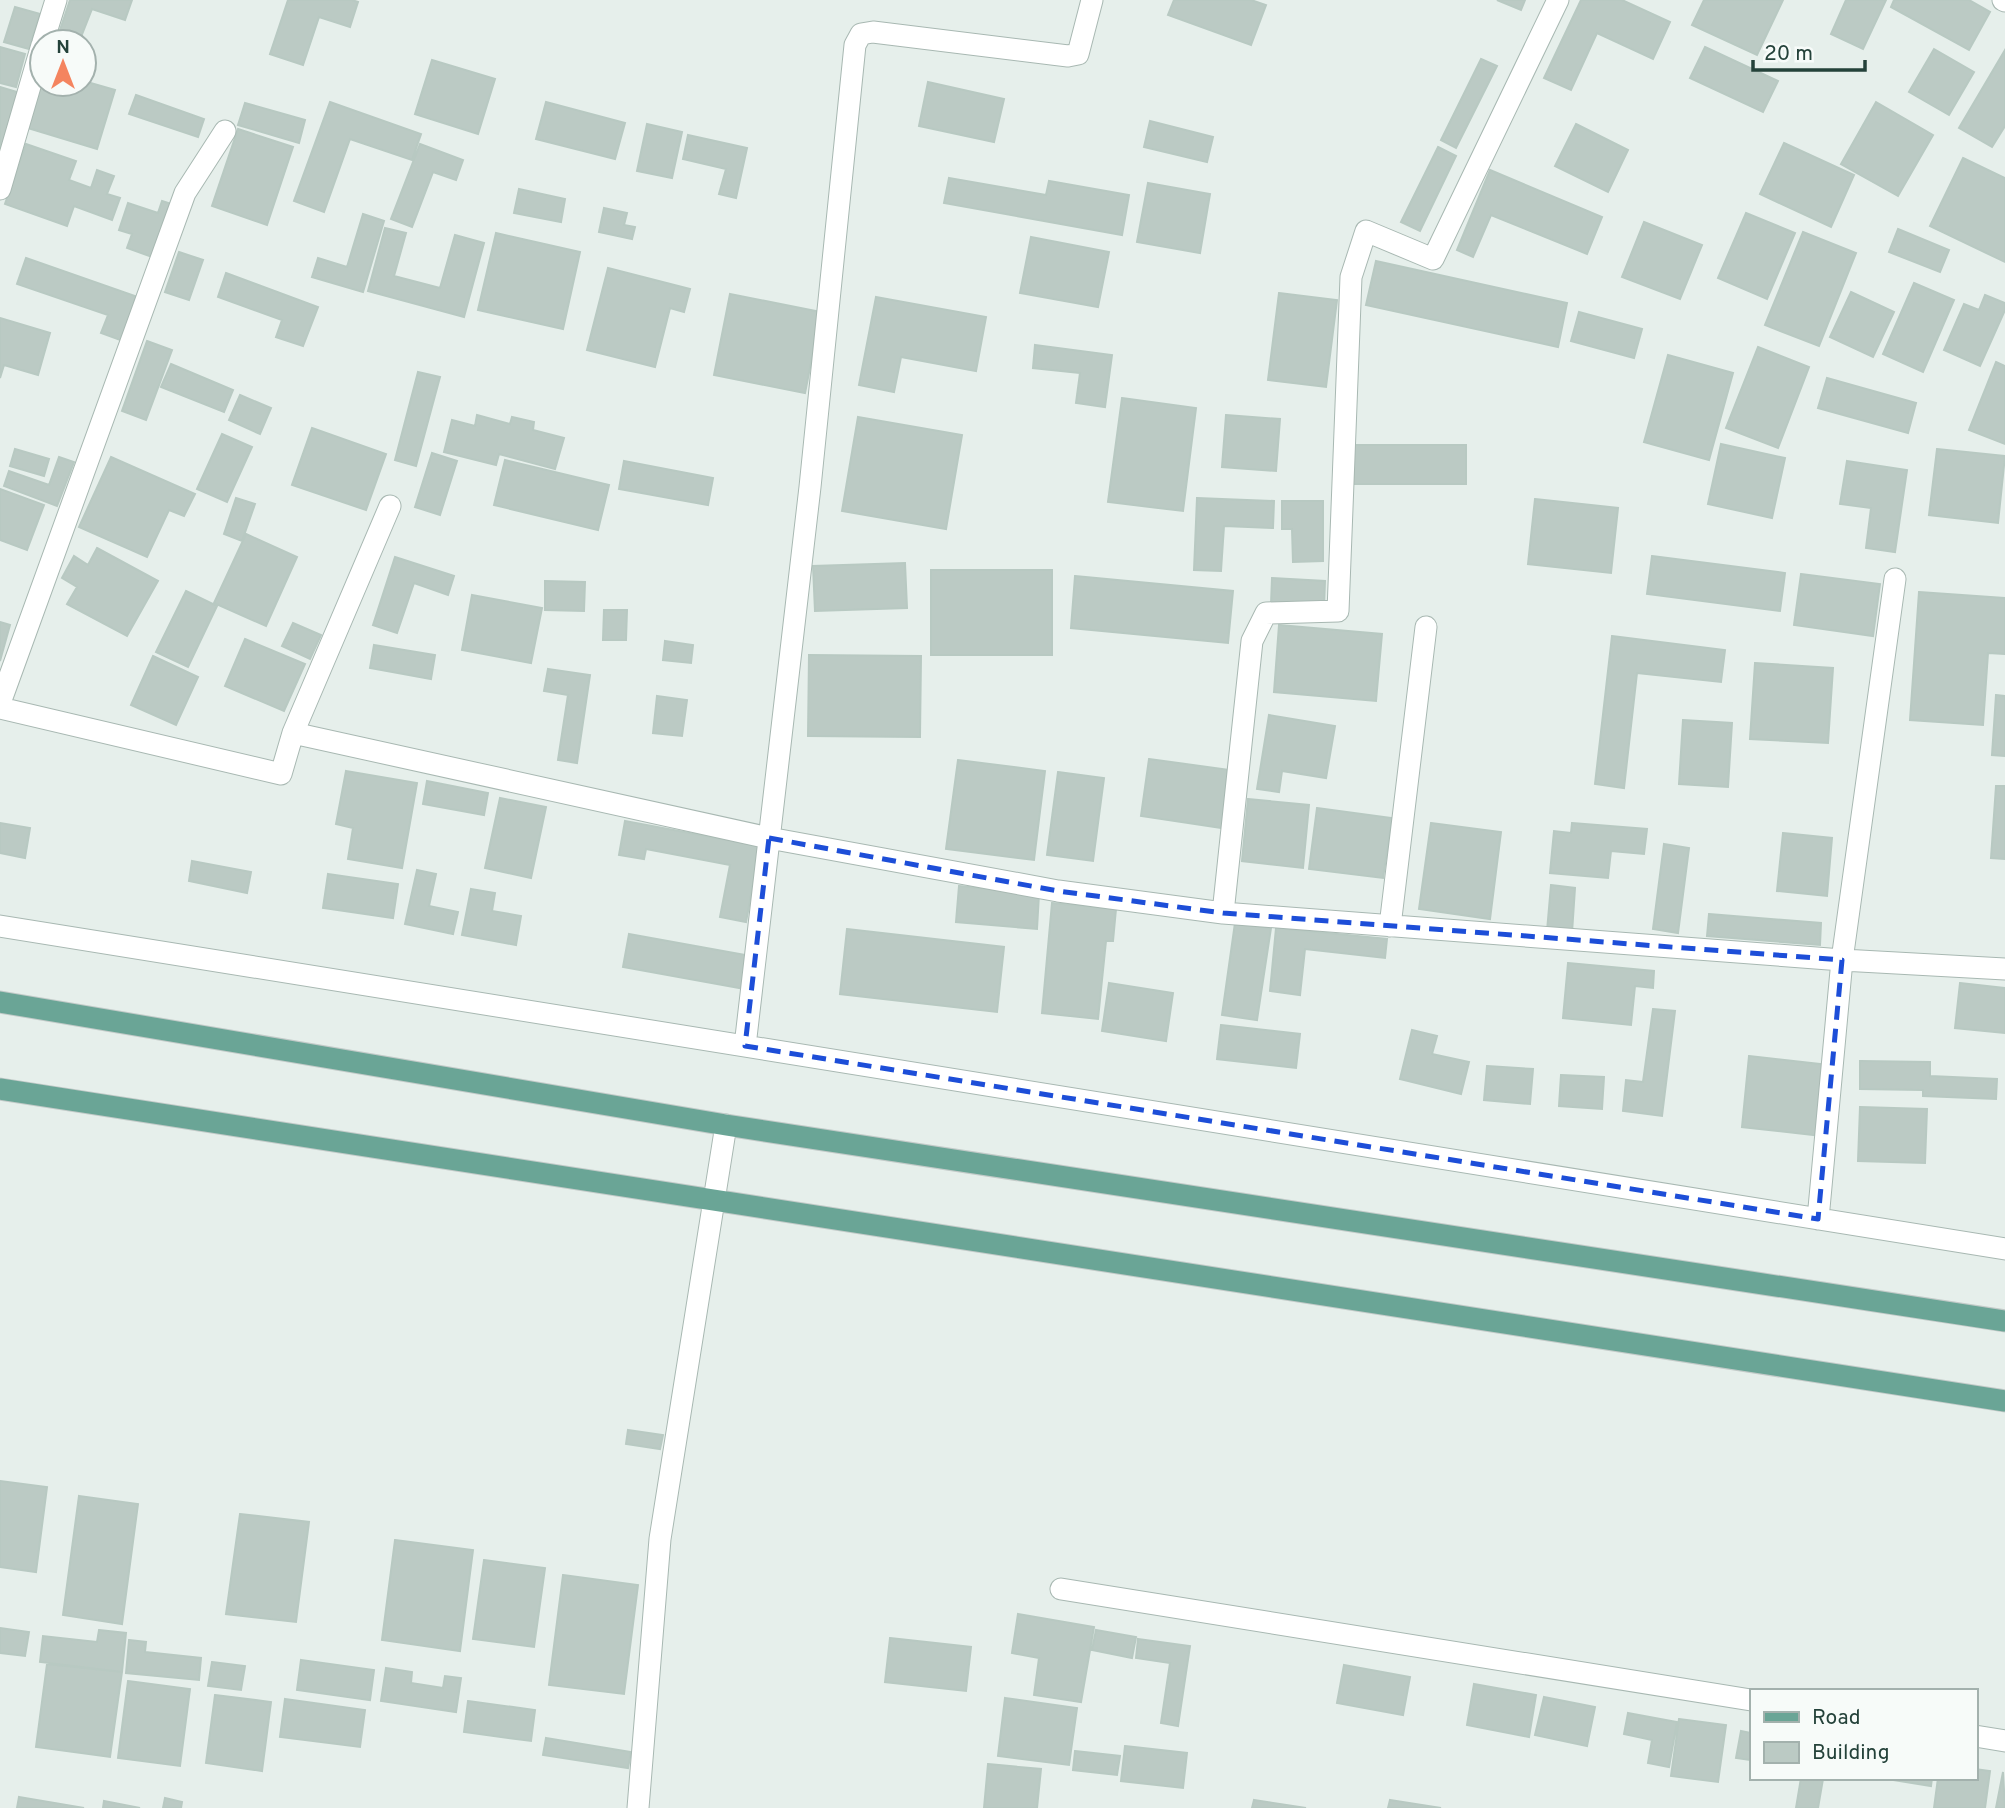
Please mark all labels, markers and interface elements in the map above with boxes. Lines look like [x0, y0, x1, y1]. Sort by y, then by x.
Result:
north arrow [28, 28, 98, 98]
scale bar [1753, 28, 1865, 72]
text: N [56, 36, 70, 60]
text: 20 m [1764, 41, 1813, 68]
legend [1750, 1689, 1977, 1780]
text: Road [1812, 1705, 1861, 1732]
text: Building [1812, 1740, 1890, 1767]

